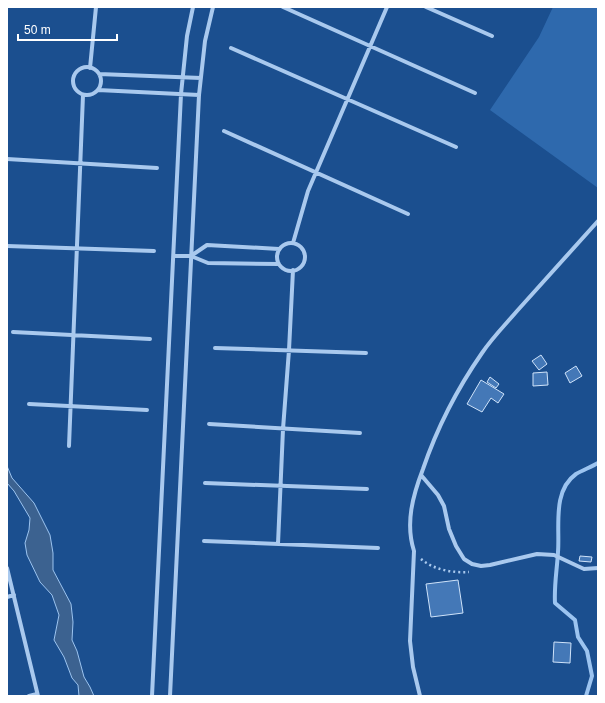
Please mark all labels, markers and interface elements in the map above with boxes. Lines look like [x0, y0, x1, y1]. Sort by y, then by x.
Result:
scale bar [18, 16, 117, 42]
text: 50 m [24, 23, 51, 37]

